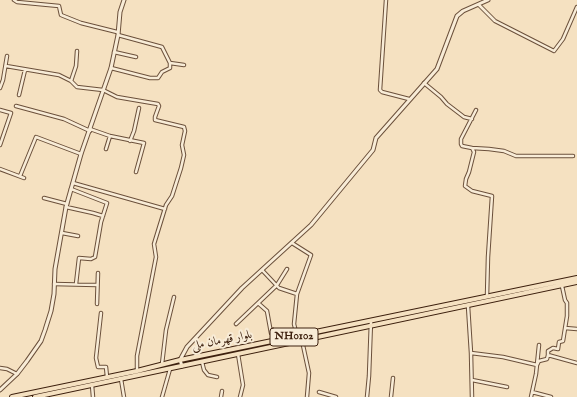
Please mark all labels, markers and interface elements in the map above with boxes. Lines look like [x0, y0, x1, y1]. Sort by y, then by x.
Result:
street label: بلوار قهرمان ملی [191, 328, 253, 354]
road number: NH0102 [270, 328, 318, 346]

